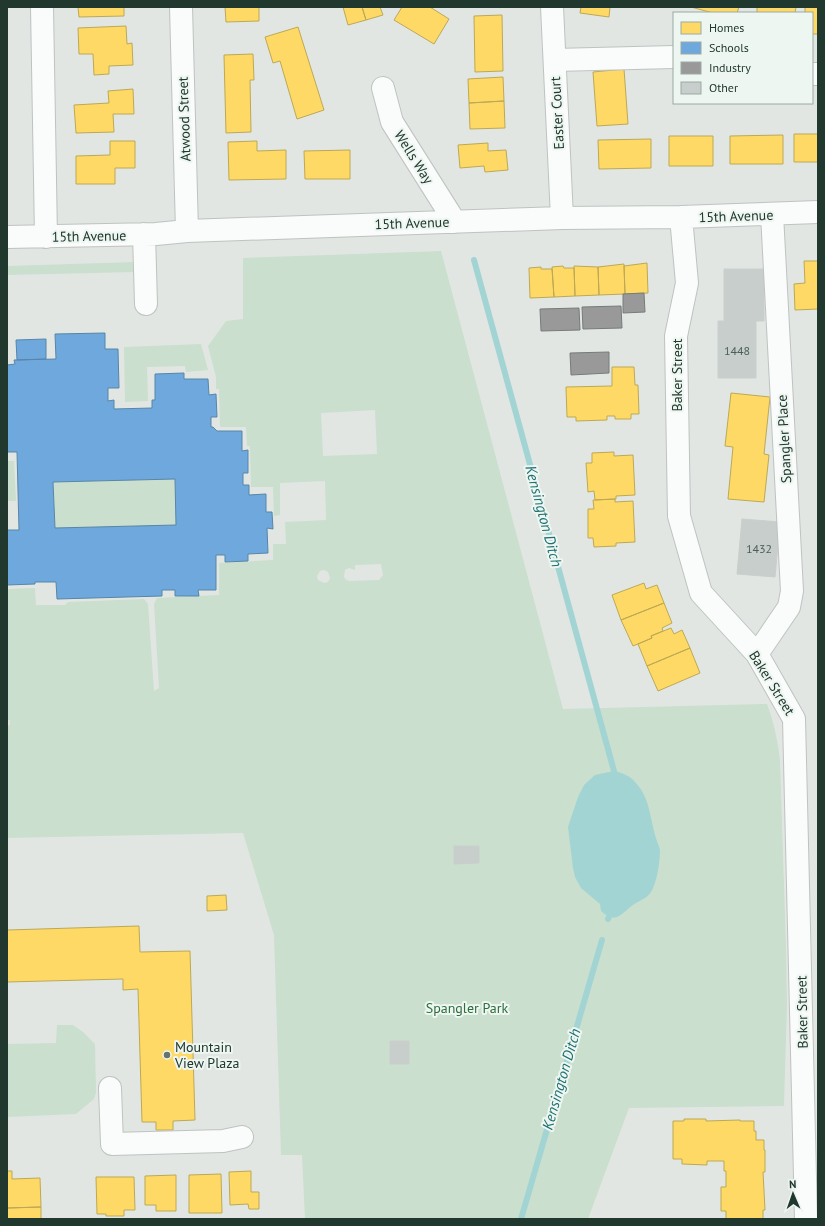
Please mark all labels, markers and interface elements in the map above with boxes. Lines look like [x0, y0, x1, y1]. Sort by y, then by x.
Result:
legend [673, 12, 813, 104]
text: Homes [709, 20, 744, 35]
text: Schools [709, 40, 749, 55]
text: Industry [709, 60, 751, 75]
street label: Atwood Street [174, 76, 194, 162]
street label: Easter Court [546, 76, 568, 150]
text: Other [709, 80, 738, 95]
street label: Wells Way [390, 127, 438, 188]
street label: 15th Avenue [698, 206, 774, 226]
street label: 15th Avenue [374, 213, 450, 233]
street label: 15th Avenue [52, 226, 126, 246]
street label: Baker Street [668, 338, 686, 412]
house number: 1448 [724, 343, 750, 358]
street label: Spangler Place [773, 394, 795, 484]
water label: Kensington Ditch [521, 463, 567, 569]
house number: 1432 [746, 541, 772, 556]
street label: Baker Street [745, 647, 799, 719]
street label: Baker Street [792, 975, 812, 1049]
park label: Spangler Park [426, 999, 509, 1017]
water label: Kensington Ditch [537, 1026, 585, 1132]
place label: Mountain View Plaza [174, 1038, 239, 1072]
marker: Mountain View Plaza [162, 1050, 172, 1060]
north arrow [773, 1174, 813, 1214]
text: N [789, 1177, 797, 1191]

